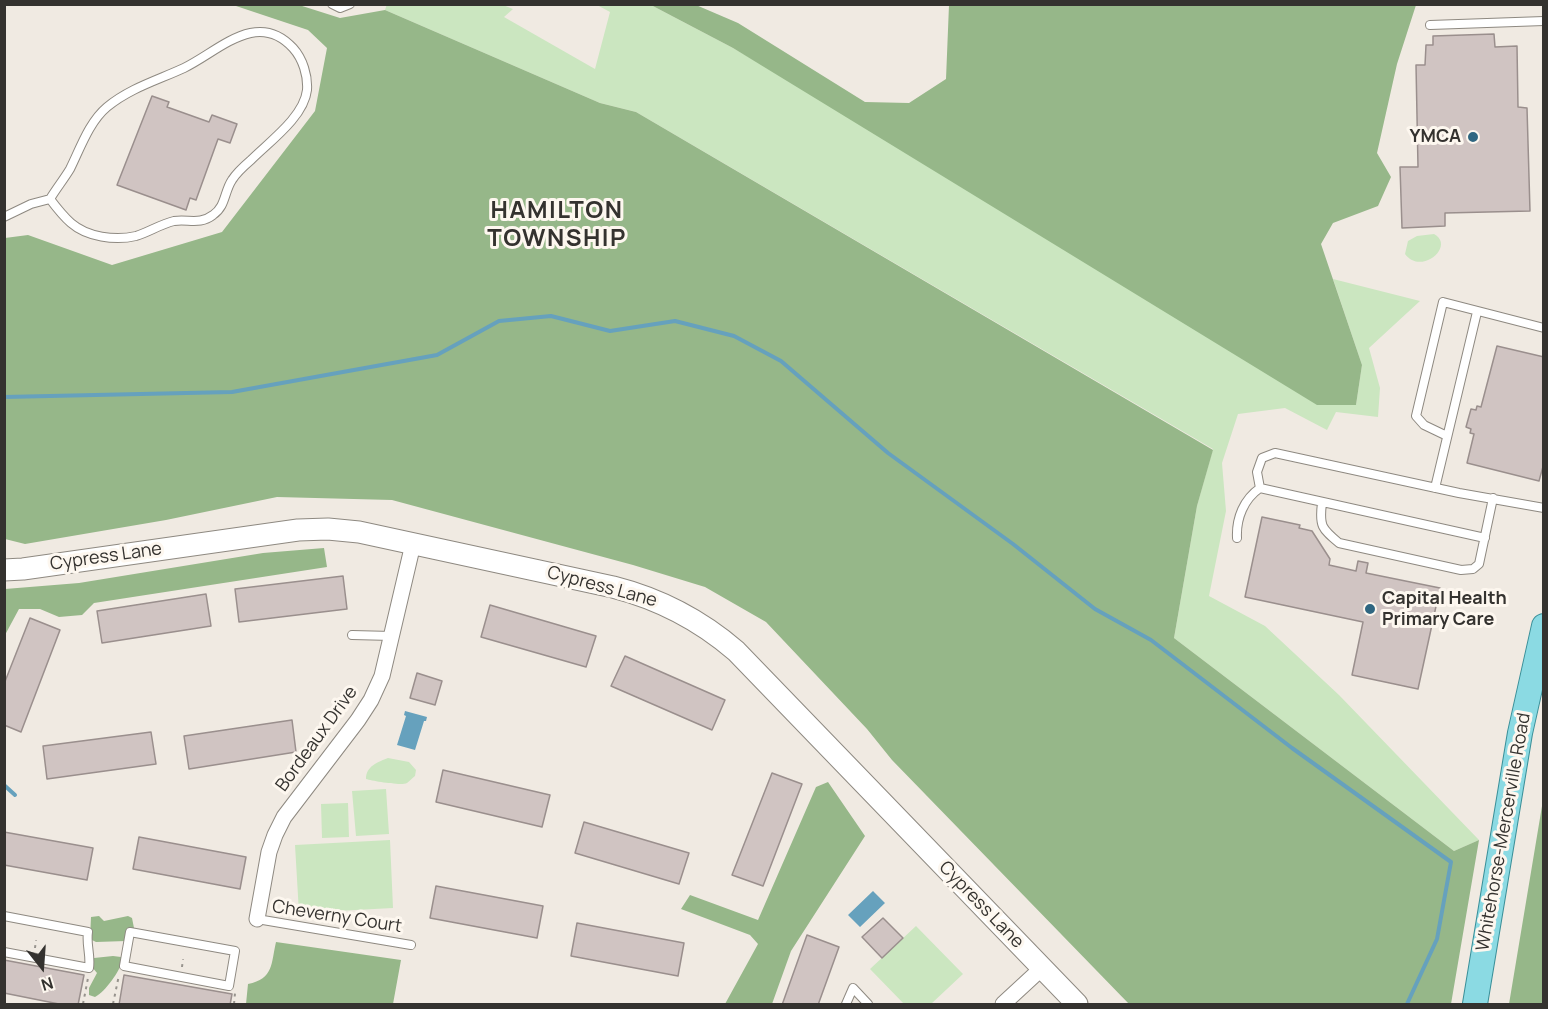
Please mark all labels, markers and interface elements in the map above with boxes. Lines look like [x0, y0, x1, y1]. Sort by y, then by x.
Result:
place label: YMCA [1410, 126, 1461, 148]
marker: YMCA [1466, 130, 1480, 144]
district label: HAMILTON TOWNSHIP [487, 197, 627, 253]
street label: Cypress Lane [49, 538, 163, 576]
street label: Cypress Lane [545, 562, 659, 612]
place label: Capital Health Primary Care [1382, 588, 1507, 630]
marker: Capital Health Primary Care [1363, 602, 1377, 616]
street label: Bordeaux Drive [272, 682, 362, 796]
street label: Whitehorse-Mercerville Road [1472, 711, 1536, 953]
street label: Cypress Lane [934, 857, 1028, 953]
street label: Cheverny Court [271, 896, 403, 938]
north arrow [12, 937, 72, 997]
text: N [39, 972, 56, 996]

